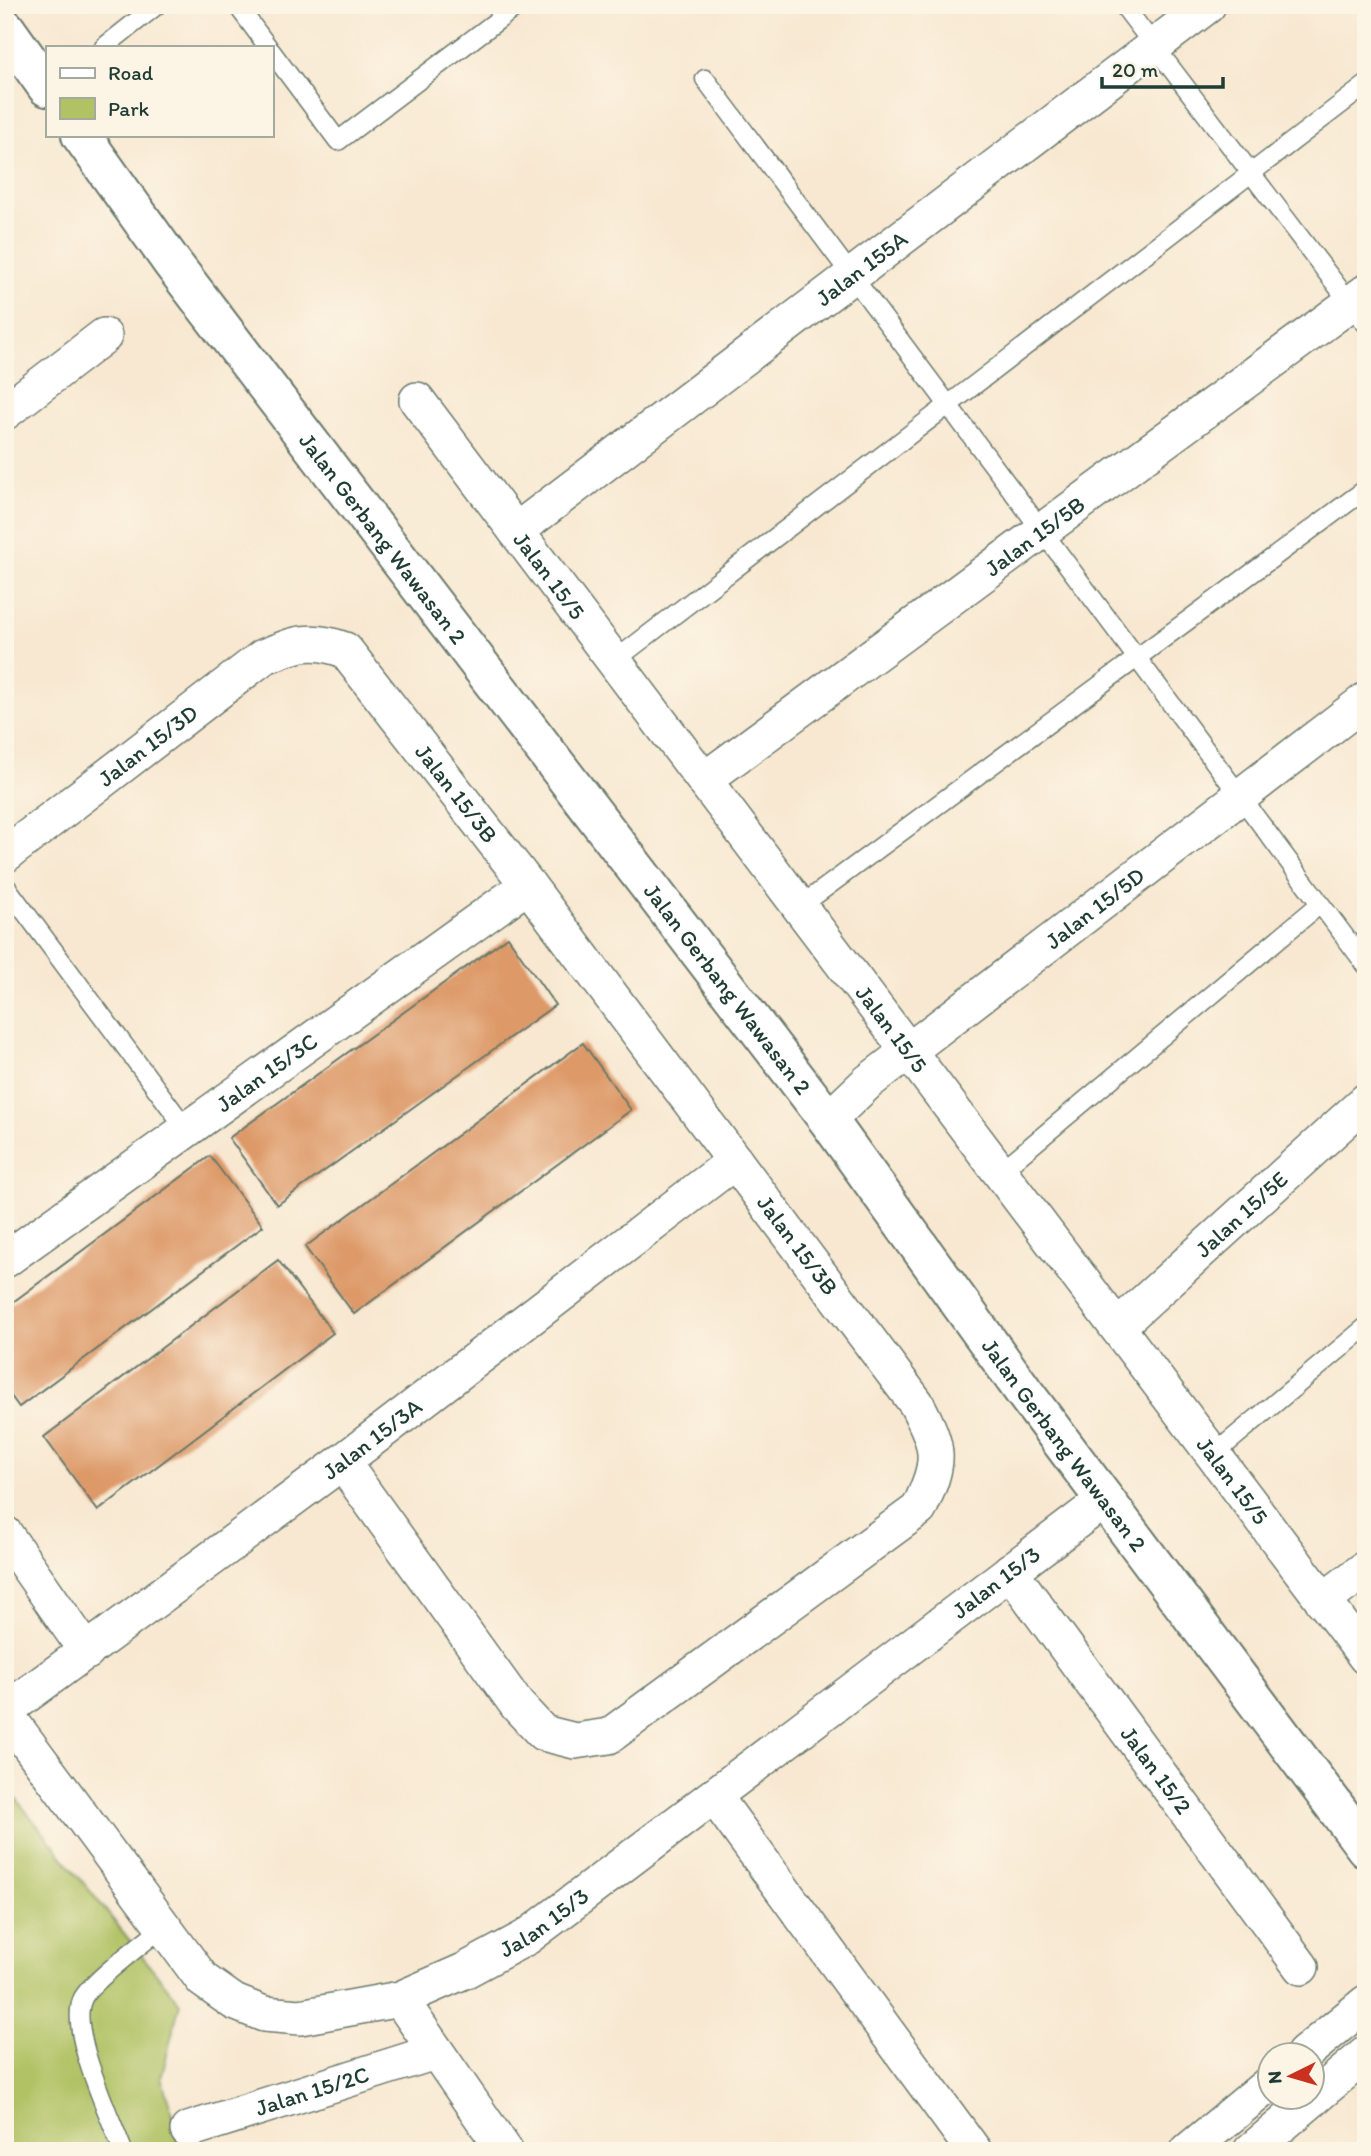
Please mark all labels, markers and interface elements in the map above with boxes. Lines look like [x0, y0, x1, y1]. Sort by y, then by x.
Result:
legend [46, 46, 273, 136]
scale bar [1102, 46, 1222, 90]
text: 20 m [1112, 57, 1159, 82]
text: Road [108, 60, 154, 85]
text: Park [108, 96, 150, 121]
street label: Jalan 155A [810, 225, 913, 312]
street label: Jalan Gerbang Wawasan 2 [293, 427, 473, 650]
street label: Jalan 15/5B [979, 490, 1090, 582]
street label: Jalan 15/5 [507, 526, 592, 625]
street label: Jalan 15/3D [92, 698, 203, 793]
street label: Jalan 15/3B [409, 738, 504, 848]
street label: Jalan 15/5D [1040, 861, 1150, 955]
street label: Jalan Gerbang Wawasan 2 [638, 878, 817, 1100]
street label: Jalan 15/5 [850, 980, 934, 1078]
street label: Jalan 15/3C [211, 1027, 323, 1118]
street label: Jalan 15/5E [1189, 1165, 1293, 1263]
street label: Jalan 15/3B [751, 1189, 844, 1301]
street label: Jalan Gerbang Wawasan 2 [976, 1333, 1153, 1557]
street label: Jalan 15/3A [317, 1392, 428, 1486]
street label: Jalan 15/5 [1191, 1431, 1275, 1530]
street label: Jalan 15/3 [946, 1540, 1046, 1624]
street label: Jalan 15/2 [1115, 1720, 1198, 1820]
street label: Jalan 15/3 [494, 1881, 594, 1963]
north arrow [1256, 2040, 1326, 2110]
street label: Jalan 15/2C [252, 2060, 372, 2122]
text: N [1263, 2070, 1287, 2085]

